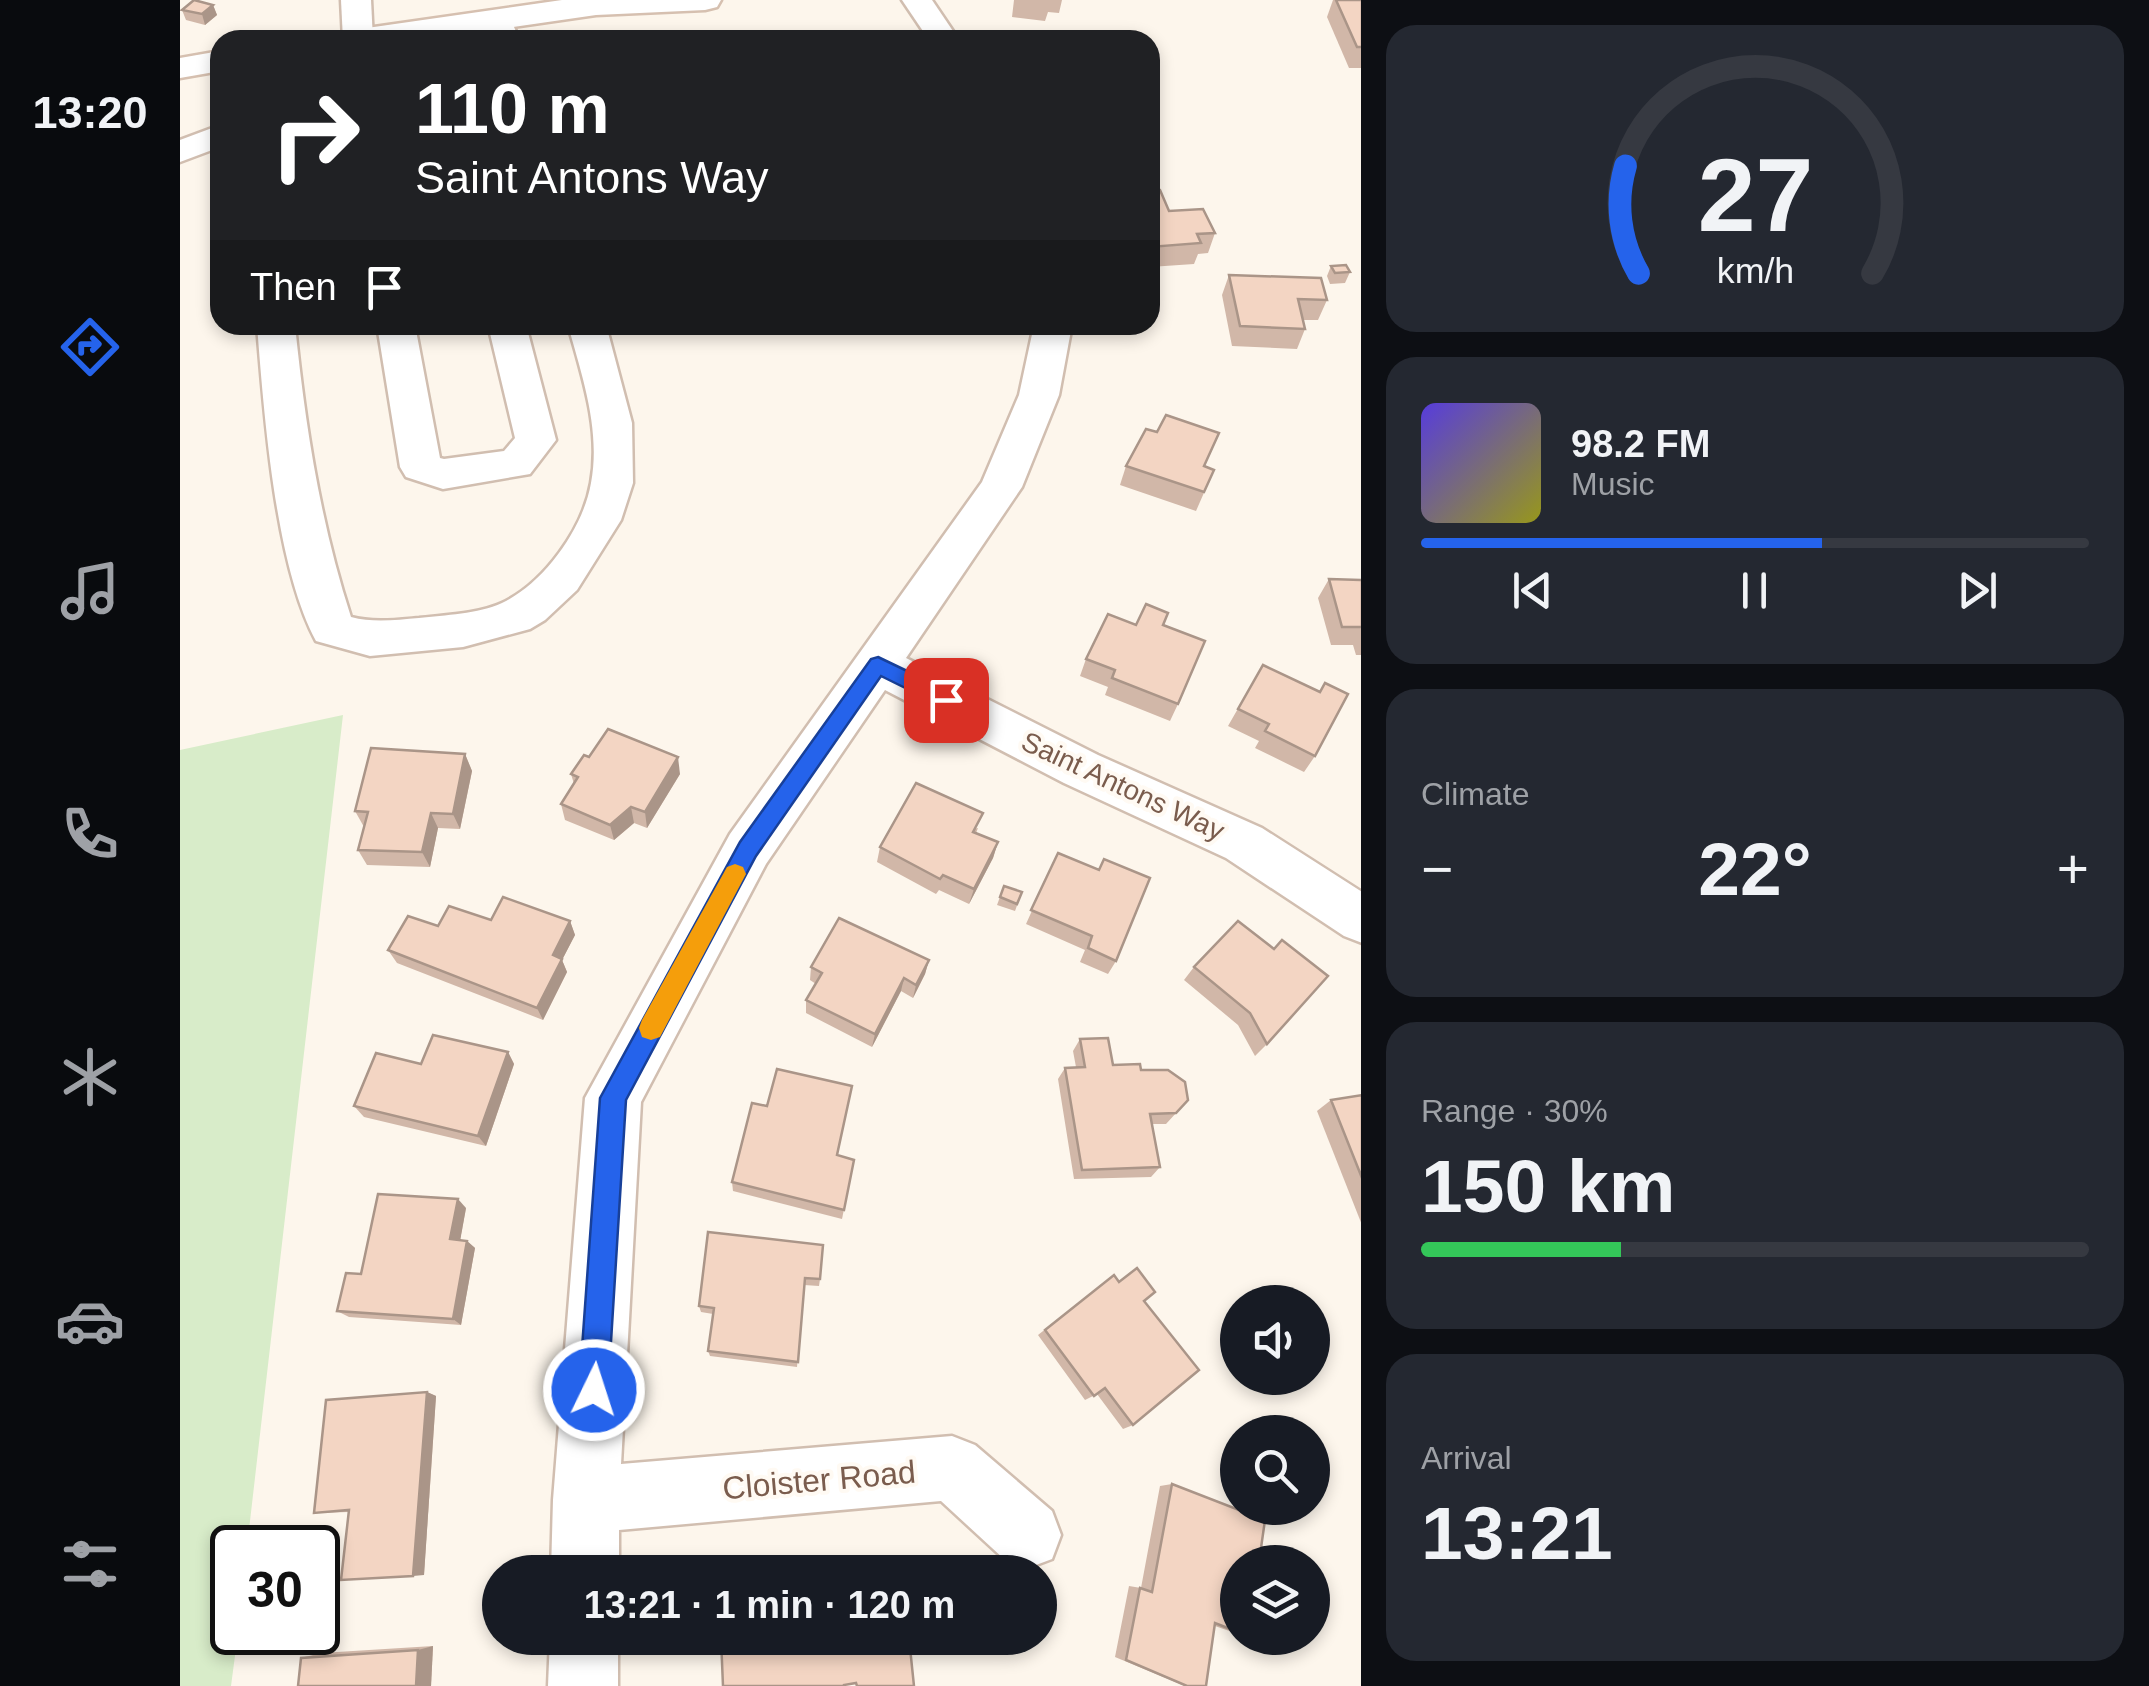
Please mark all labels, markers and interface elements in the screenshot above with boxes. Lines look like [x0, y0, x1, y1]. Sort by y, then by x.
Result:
icon: right [250, 70, 380, 200]
text: 110 m [415, 70, 610, 148]
text: 13:20 [32, 87, 148, 138]
text: 27 [1697, 137, 1813, 253]
text: Saint Antons Way [415, 152, 769, 203]
text: km/h [1716, 251, 1794, 291]
icon: arrive [357, 260, 412, 315]
text: Then [250, 266, 337, 308]
icon: directions [55, 312, 125, 382]
text: 98.2 FM [1571, 423, 1710, 465]
text: Music [1571, 466, 1655, 502]
icon: music [55, 556, 125, 626]
icon: previous [1505, 563, 1560, 618]
icon: pause [1727, 563, 1782, 618]
icon: next [1950, 563, 2005, 618]
pin [904, 658, 989, 743]
icon: arrive [919, 673, 974, 728]
street label: Saint Antons Way [1017, 725, 1229, 847]
text: Climate [1421, 776, 1529, 812]
icon: phone [55, 799, 125, 869]
text: 22° [1698, 827, 1812, 911]
text: − [1421, 838, 1453, 900]
text: + [2057, 838, 2089, 900]
icon: climate [55, 1042, 125, 1112]
text: Range · 30% [1421, 1093, 1608, 1129]
text: 150 km [1421, 1144, 1675, 1228]
map controls [1220, 1285, 1330, 1655]
button: sound [1220, 1285, 1330, 1395]
icon: car [55, 1286, 125, 1356]
position arrow [542, 1338, 646, 1442]
button: search [1220, 1415, 1330, 1525]
text: Arrival [1421, 1440, 1512, 1476]
street label: Cloister Road [721, 1454, 917, 1506]
text: 13:21 [1421, 1491, 1613, 1575]
speed limit sign: 30 [210, 1525, 340, 1655]
icon: filters [55, 1529, 125, 1599]
button: layers [1220, 1545, 1330, 1655]
text: 13:21 · 1 min · 120 m [584, 1584, 955, 1626]

